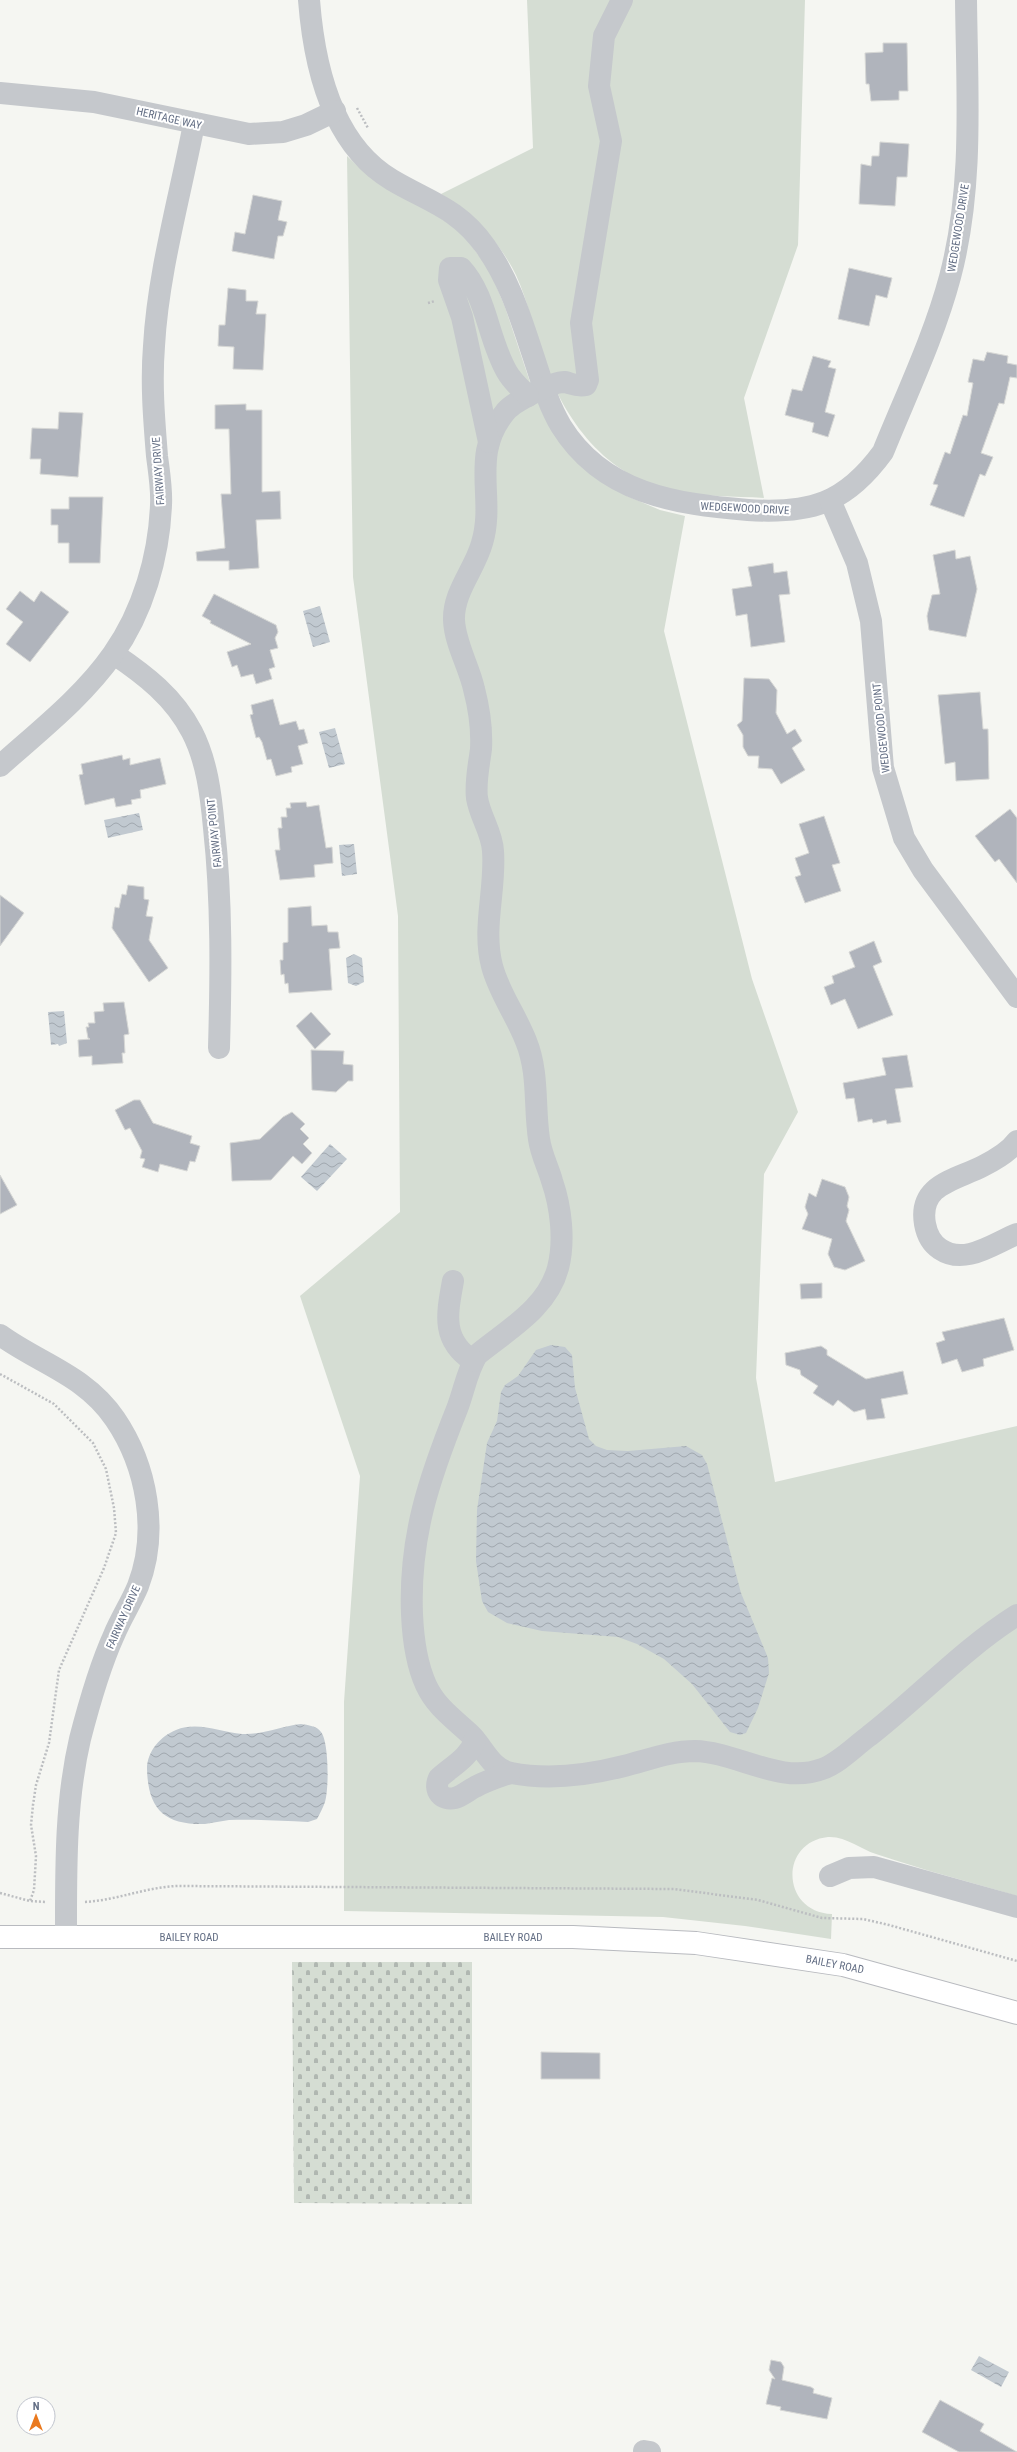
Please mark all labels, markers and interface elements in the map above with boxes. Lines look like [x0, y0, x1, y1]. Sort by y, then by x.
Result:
street label: HERITAGE WAY [135, 105, 203, 132]
street label: WEDGEWOOD DRIVE [945, 183, 972, 273]
street label: FAIRWAY DRIVE [150, 436, 167, 505]
street label: WEDGEWOOD DRIVE [700, 500, 790, 517]
street label: WEDGEWOOD POINT [870, 682, 893, 774]
street label: FAIRWAY POINT [204, 797, 225, 868]
street label: FAIRWAY DRIVE [104, 1583, 143, 1651]
street label: BAILEY ROAD [159, 1931, 219, 1944]
street label: BAILEY ROAD [483, 1931, 543, 1944]
street label: BAILEY ROAD [805, 1952, 865, 1977]
north arrow [16, 2396, 56, 2436]
text: N [33, 2400, 40, 2413]

